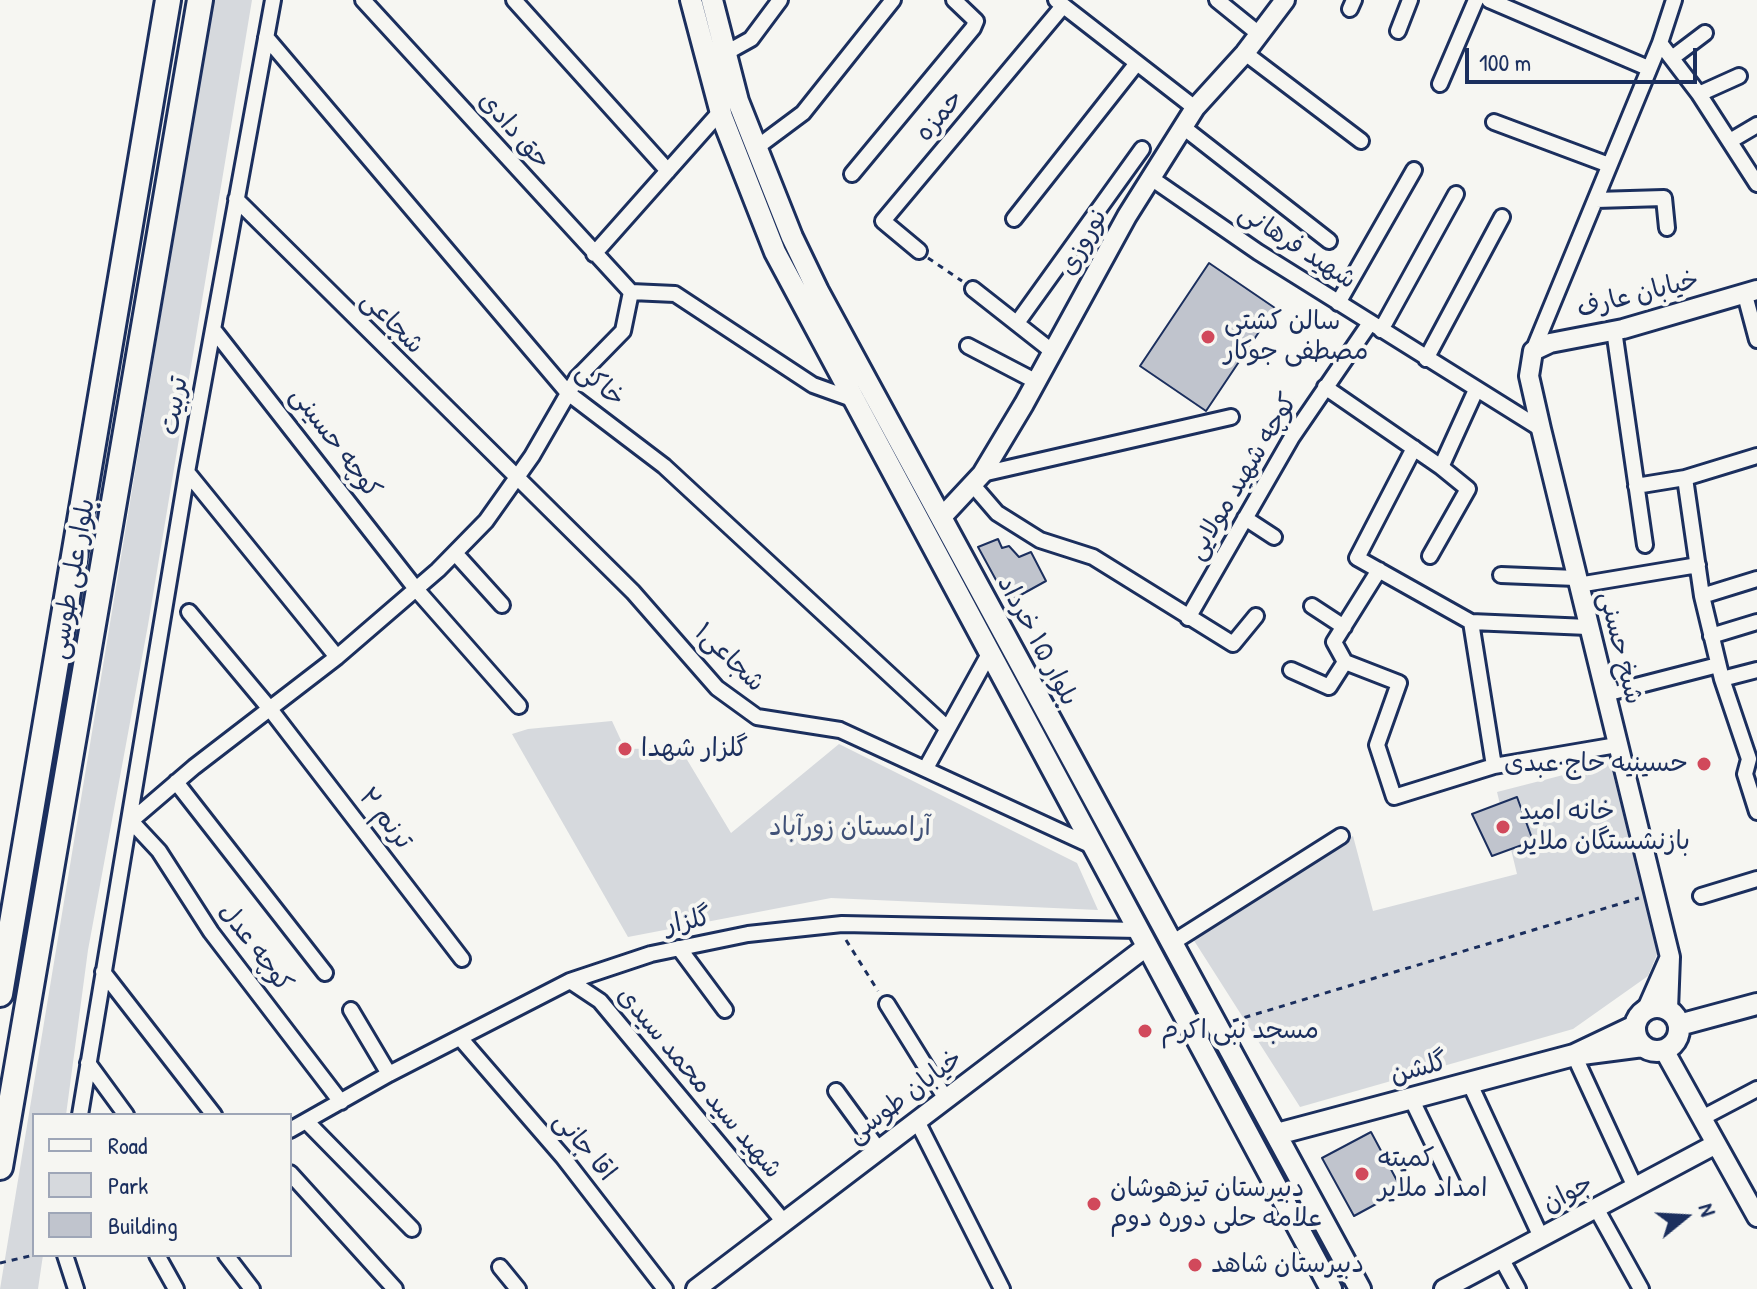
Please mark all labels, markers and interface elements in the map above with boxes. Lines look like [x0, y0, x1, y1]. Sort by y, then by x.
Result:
scale bar [1469, 32, 1701, 82]
text: 100 m [1479, 46, 1531, 78]
street label: حمزه [909, 84, 971, 148]
street label: حق دادی [471, 86, 557, 176]
street label: شهید فرهانی [1232, 197, 1362, 297]
street label: نوروزی [1053, 203, 1115, 281]
street label: خیابان عارف [1574, 265, 1702, 325]
street label: شجاعی [354, 285, 430, 361]
place label: سالن کشتی مصطفی جوکار [1224, 306, 1368, 368]
marker: سالن کشتی مصطفی جوکار [1199, 328, 1217, 346]
street label: خاکی [569, 356, 631, 414]
street label: تربیت [155, 374, 195, 438]
street label: کوچه حسینی [283, 381, 387, 505]
street label: کوچه شهید مولایی [1181, 388, 1305, 566]
street label: بلوار علی طوسی [44, 496, 102, 662]
street label: بلوار ۱۵ خرداد [990, 571, 1084, 711]
street label: شیخ حسنی [1591, 588, 1649, 708]
street label: شجاعی۱ [687, 617, 771, 699]
place label: گلزار شهدا [641, 733, 748, 765]
marker: گلزار شهدا [616, 740, 634, 758]
place label: حسینیه حاج عبدی [1504, 748, 1688, 780]
marker: حسینیه حاج عبدی [1695, 755, 1713, 773]
street label: ترنم ۲ [351, 782, 419, 856]
place label: خانه امید بازنشستگان ملایر [1519, 796, 1690, 858]
park label: آرامستان زورآباد [769, 812, 931, 844]
marker: خانه امید بازنشستگان ملایر [1494, 818, 1512, 836]
street label: کوچه عدل [211, 897, 299, 999]
street label: گلزار [662, 902, 714, 942]
street label: شهید سید محمد سیدی [610, 981, 788, 1185]
place label: مسجد نبی اکرم [1161, 1015, 1319, 1047]
marker: مسجد نبی اکرم [1136, 1022, 1154, 1040]
street label: خیابان طوسی [841, 1043, 969, 1151]
street label: گلشن [1387, 1046, 1451, 1092]
street label: اقا جانی [546, 1106, 622, 1188]
legend [32, 1113, 292, 1257]
text: Road [108, 1129, 147, 1161]
place label: کمیته امداد ملایر [1378, 1143, 1487, 1204]
marker: کمیته امداد ملایر [1353, 1165, 1371, 1183]
street label: جوان [1537, 1168, 1599, 1220]
text: Park [108, 1169, 148, 1201]
place label: دبیرستان تیزهوشان علامه حلی دوره دوم [1110, 1173, 1323, 1234]
north arrow [1645, 1177, 1725, 1257]
marker: دبیرستان تیزهوشان علامه حلی دوره دوم [1085, 1195, 1103, 1213]
text: N [1692, 1199, 1724, 1220]
text: Building [108, 1209, 178, 1241]
place label: دبیرستان شاهد [1211, 1249, 1364, 1281]
marker: دبیرستان شاهد [1186, 1256, 1204, 1274]

